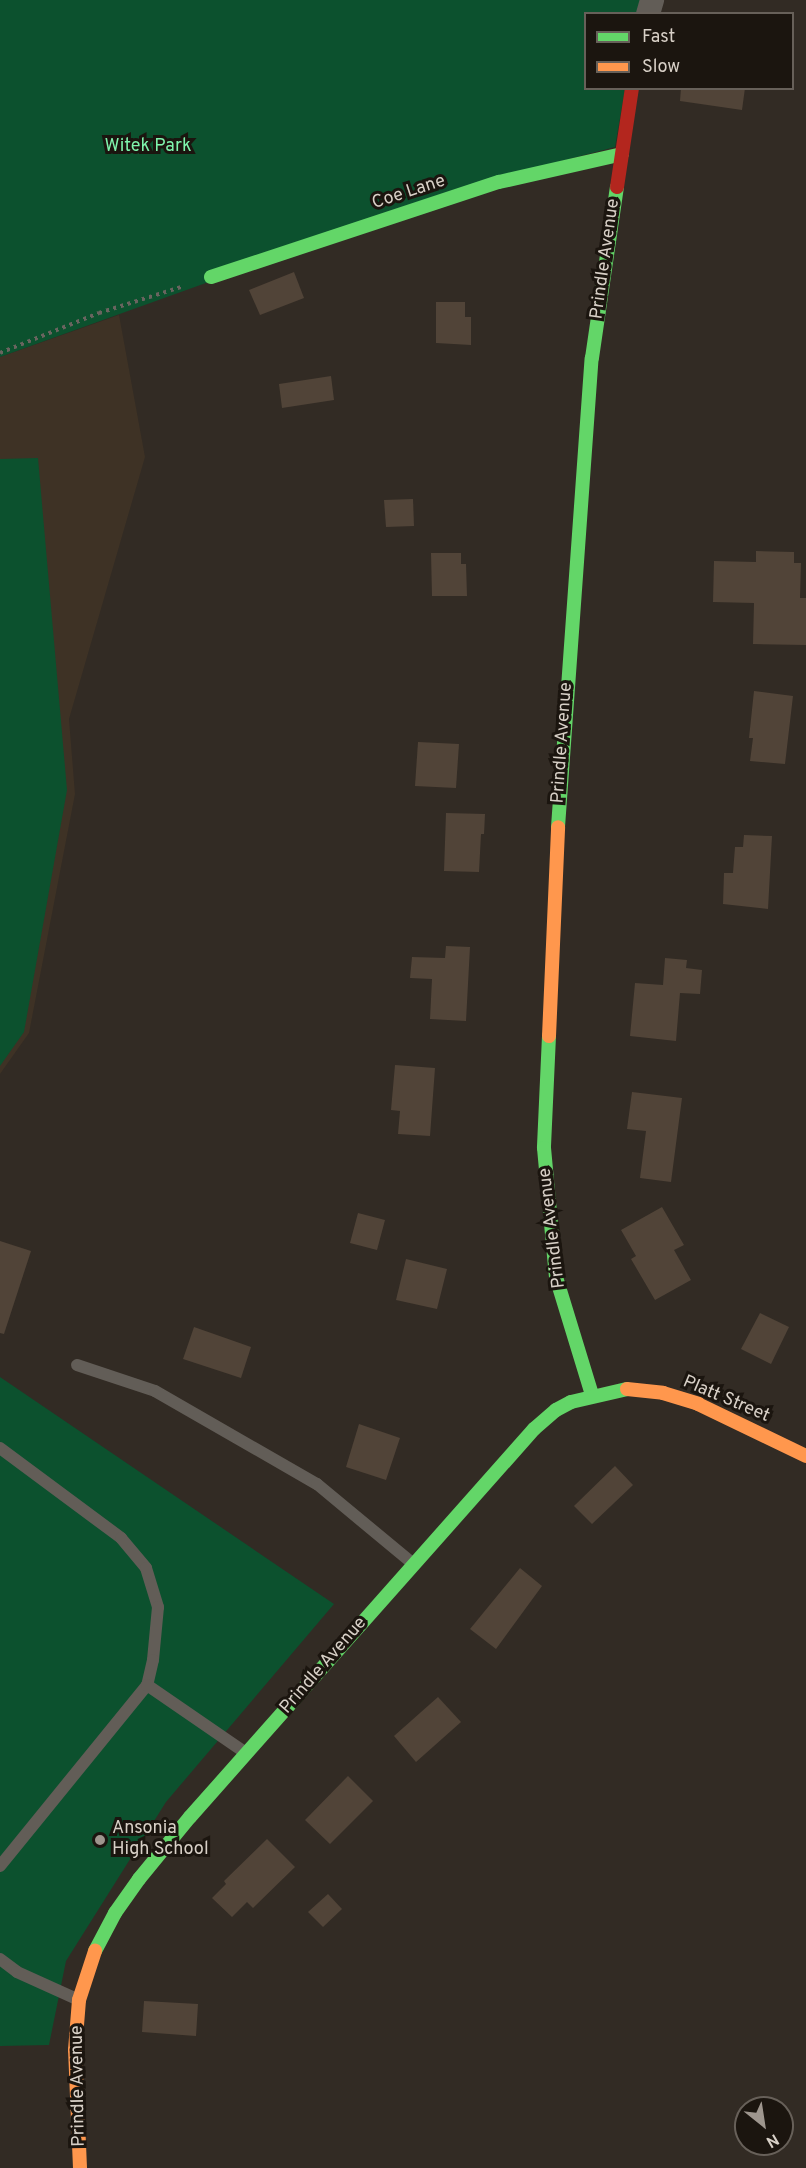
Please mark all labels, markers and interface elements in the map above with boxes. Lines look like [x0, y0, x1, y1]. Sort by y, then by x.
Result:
legend [584, 12, 794, 90]
text: Fast [642, 26, 675, 49]
text: Slow [642, 56, 680, 79]
park label: Witek Park [105, 136, 191, 158]
street label: Coe Lane [370, 171, 448, 215]
street label: Prindle Avenue [587, 197, 625, 321]
street label: Prindle Avenue [548, 681, 578, 805]
street label: Prindle Avenue [535, 1166, 571, 1290]
street label: Platt Street [679, 1372, 773, 1428]
street label: Prindle Avenue [276, 1613, 372, 1719]
place label: Ansonia High School [112, 1819, 209, 1862]
marker: Ansonia High School [93, 1833, 107, 1847]
street label: Prindle Avenue [67, 2025, 91, 2147]
north arrow [734, 2096, 794, 2156]
text: N [762, 2128, 782, 2151]

